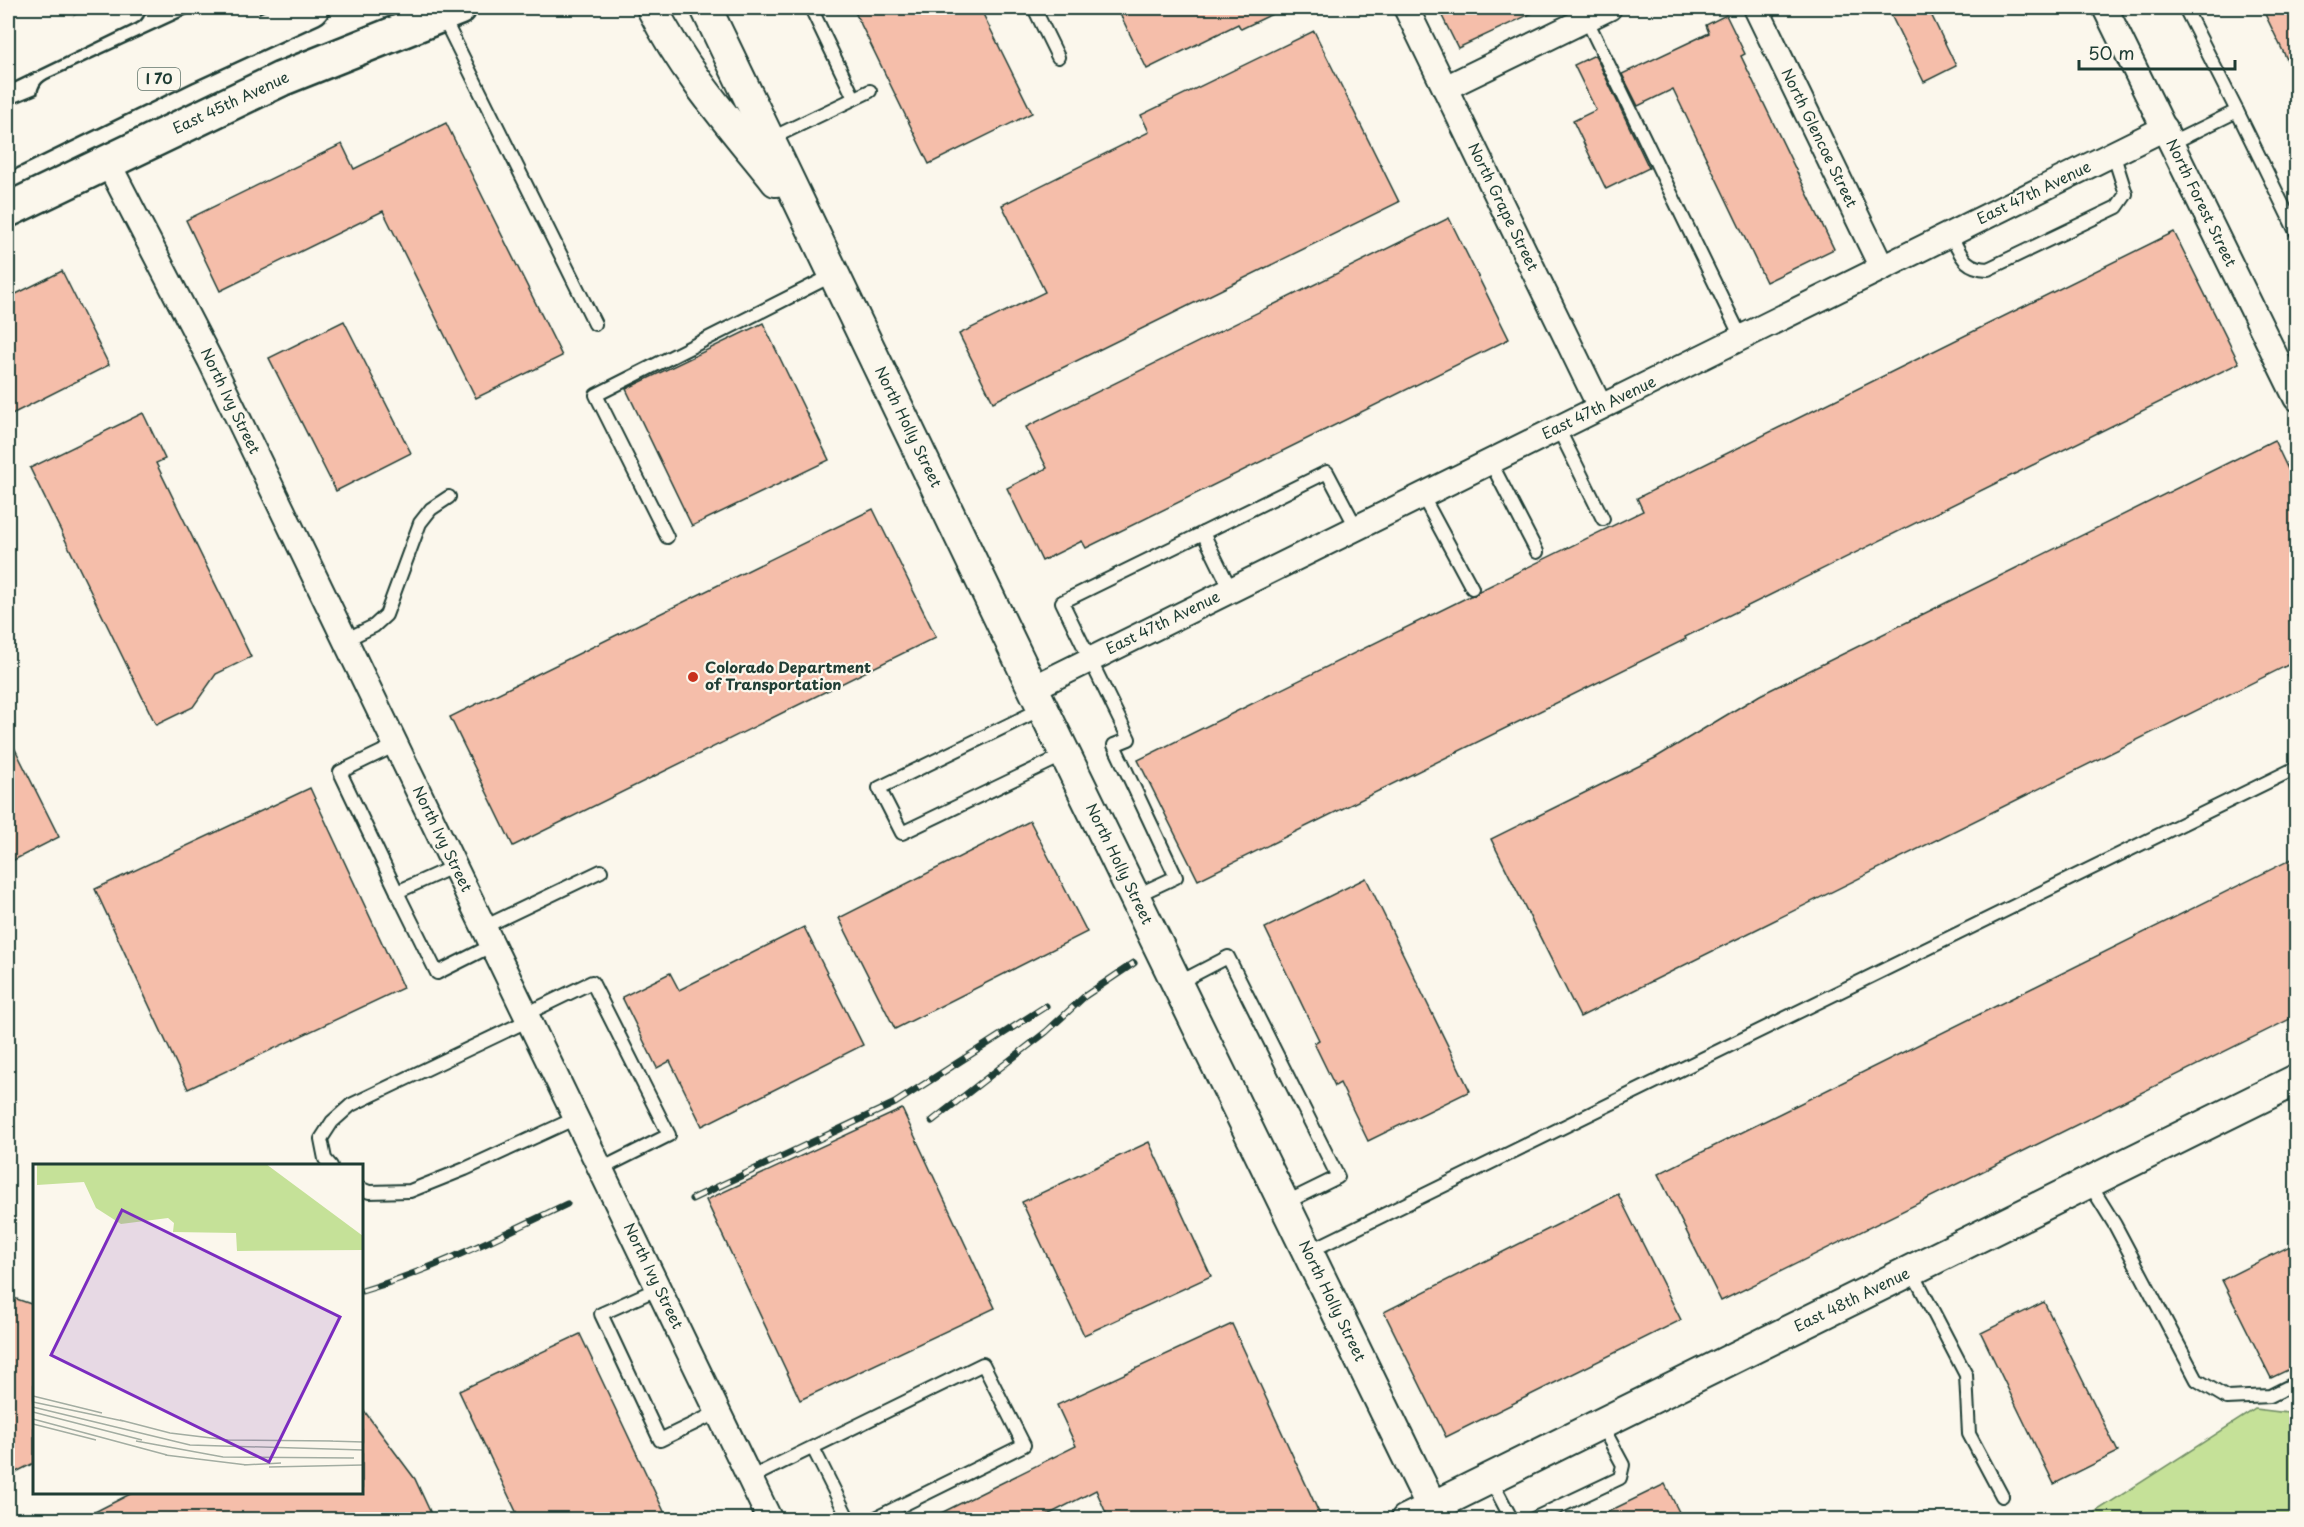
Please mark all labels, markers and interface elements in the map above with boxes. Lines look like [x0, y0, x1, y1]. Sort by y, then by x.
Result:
scale bar [2079, 33, 2235, 71]
text: 50 m [2088, 39, 2135, 66]
street label: North Glencoe Street [1777, 64, 1864, 211]
street label: East 45th Avenue [168, 65, 292, 139]
road number: I 70 [138, 68, 180, 90]
street label: North Forest Street [2161, 134, 2243, 270]
street label: North Grape Street [1463, 138, 1545, 274]
street label: East 47th Avenue [1972, 154, 2094, 229]
street label: North Ivy Street [196, 343, 267, 457]
street label: North Holly Street [870, 362, 949, 491]
street label: East 47th Avenue [1537, 369, 1659, 444]
street label: East 47th Avenue [1101, 584, 1223, 659]
place label: Colorado Department of Transportation [705, 655, 871, 695]
marker: Colorado Department of Transportation [686, 670, 700, 684]
street label: North Ivy Street [408, 781, 479, 895]
street label: North Holly Street [1081, 799, 1160, 928]
inset map [33, 1164, 363, 1494]
street label: North Ivy Street [619, 1218, 690, 1332]
street label: North Holly Street [1294, 1236, 1373, 1365]
street label: East 48th Avenue [1790, 1261, 1913, 1337]

